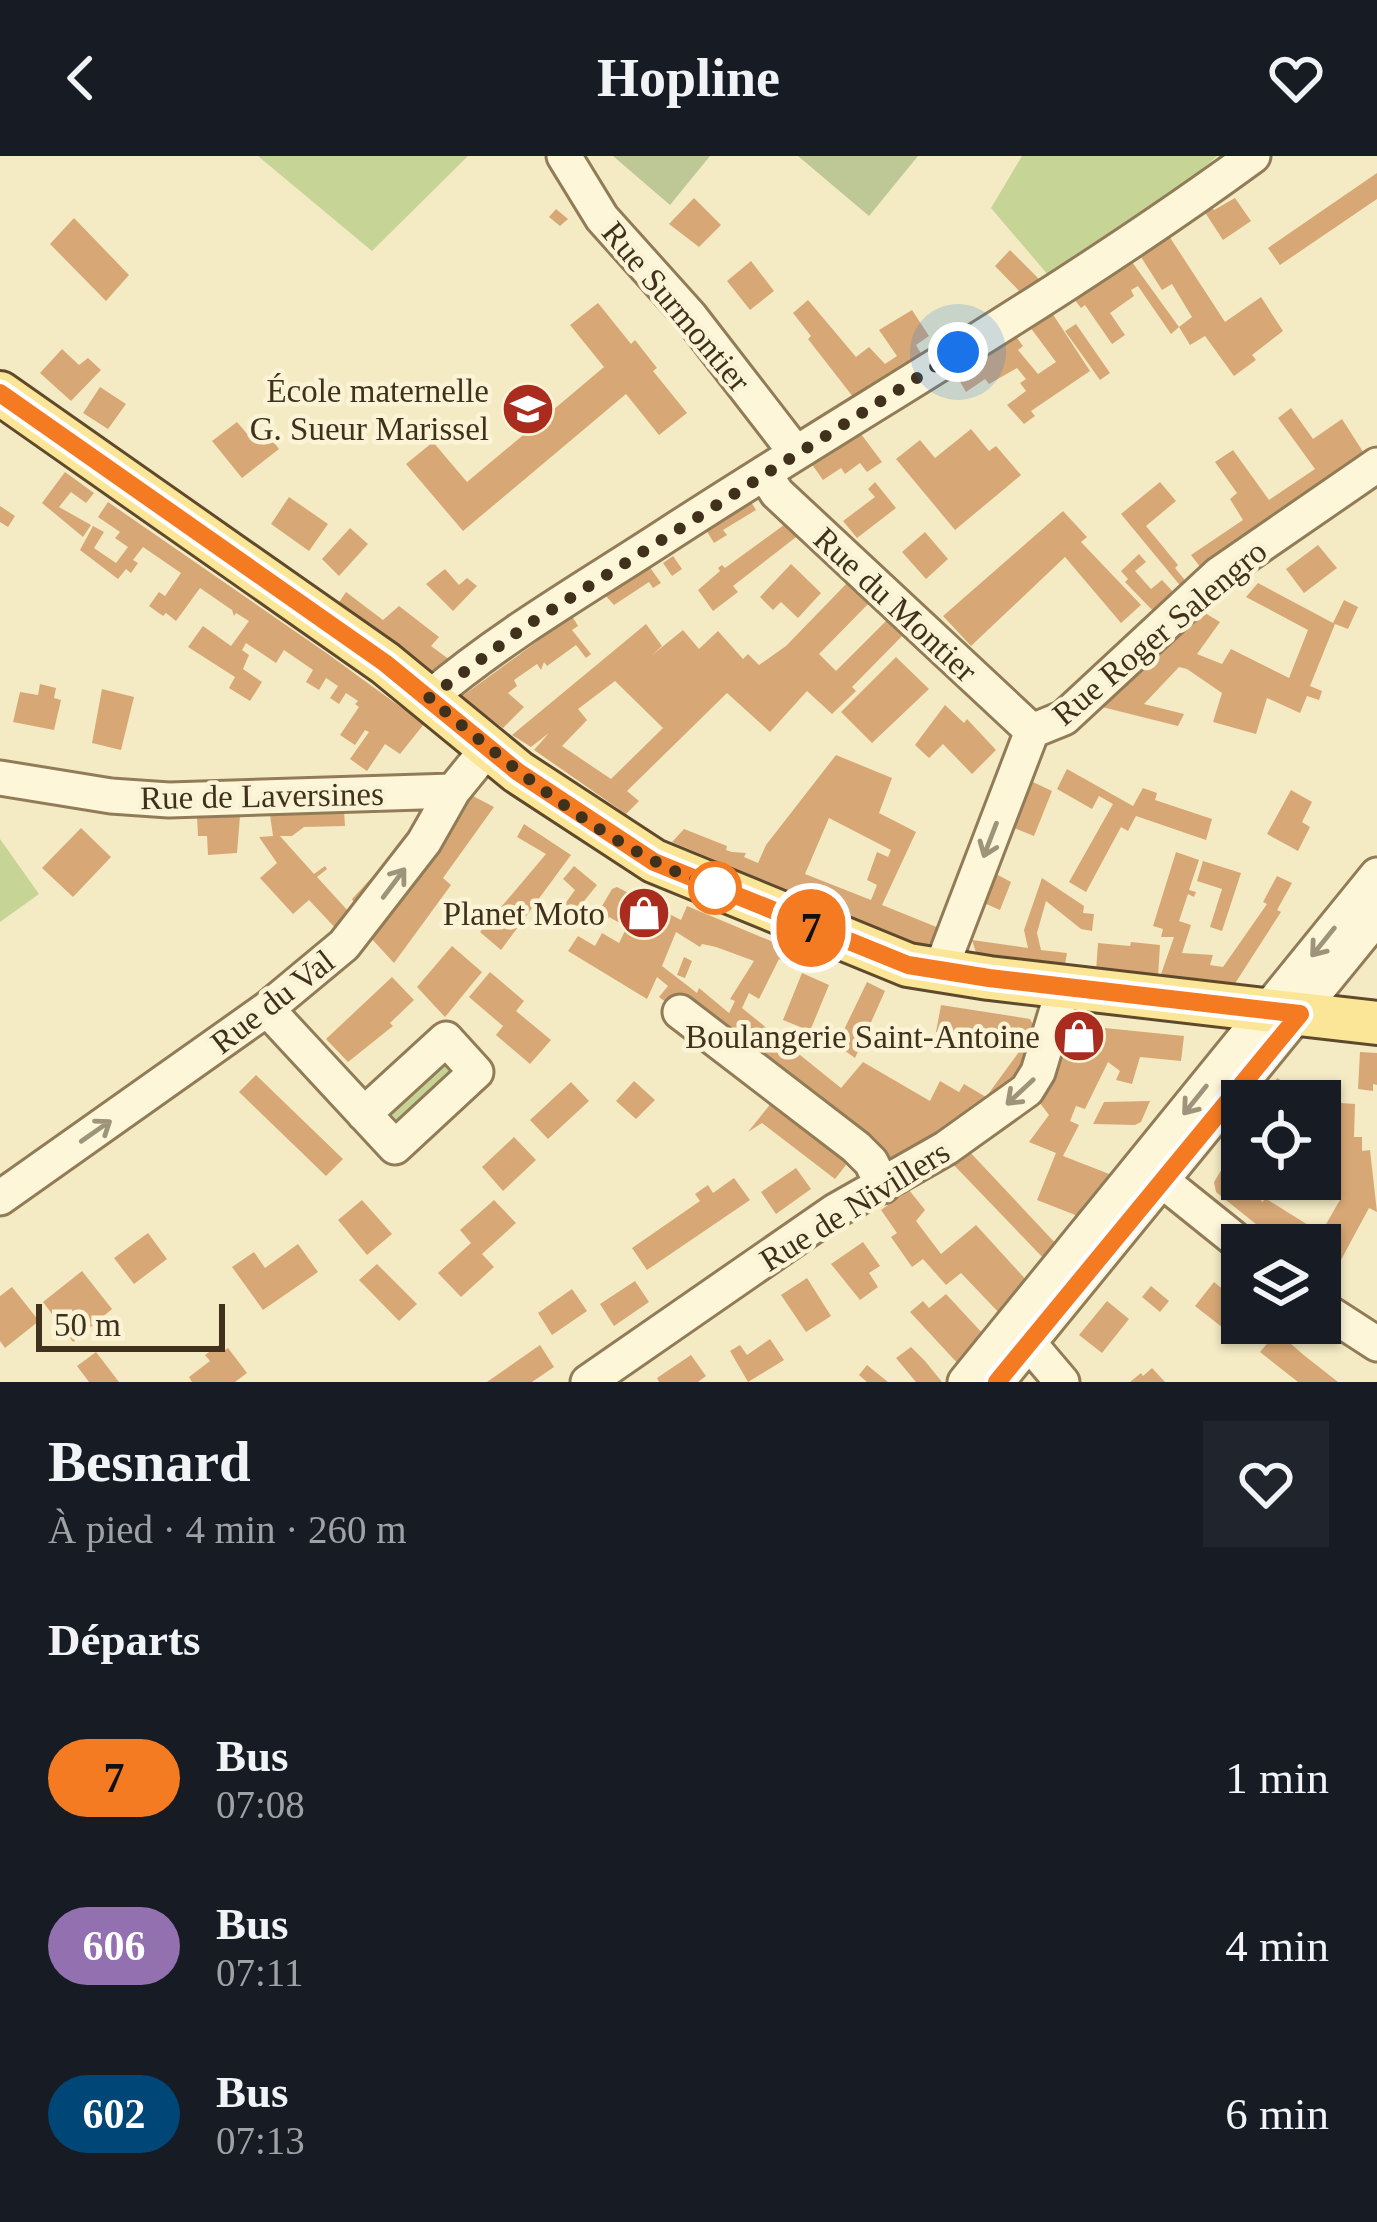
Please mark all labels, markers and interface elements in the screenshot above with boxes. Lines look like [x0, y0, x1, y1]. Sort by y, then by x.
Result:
icon: back [48, 45, 114, 111]
icon: heart [1263, 45, 1329, 111]
text: Hopline [597, 48, 780, 108]
street label: Rue Surmontier [595, 215, 757, 399]
your location [928, 322, 988, 382]
place label: École maternelle G. Sueur Marissel [250, 373, 489, 447]
school or university icon: École maternelle G. Sueur Marissel [500, 381, 556, 437]
street label: Rue du Montier [807, 520, 984, 689]
street label: Rue Roger Salengro [1046, 533, 1274, 733]
street label: Rue de Laversines [140, 776, 384, 816]
one-way arrow [978, 821, 1000, 858]
unlabelled marker [690, 863, 740, 913]
one-way arrow [380, 867, 406, 899]
shop icon: Planet Moto [616, 885, 672, 941]
line badge: 7 [772, 889, 850, 967]
place label: Planet Moto [443, 896, 605, 932]
text: 7 [801, 905, 822, 951]
one-way arrow [1310, 926, 1337, 958]
street label: Rue du Val [204, 943, 341, 1061]
shop icon: Boulangerie Saint-Antoine [1051, 1008, 1107, 1064]
place label: Boulangerie Saint-Antoine [685, 1019, 1040, 1055]
one-way arrow [1006, 1078, 1036, 1105]
map controls [1221, 1080, 1341, 1344]
button: locate [1221, 1080, 1341, 1200]
one-way arrow [1183, 1084, 1209, 1116]
one-way arrow [79, 1119, 112, 1144]
street label: Rue de Nivillers [753, 1133, 956, 1278]
button: layers [1221, 1224, 1341, 1344]
scale bar [36, 1298, 225, 1351]
text: 50 m [54, 1307, 121, 1343]
button: heart [1203, 1421, 1329, 1547]
text: Besnard [48, 1430, 251, 1493]
text: À pied · 4 min · 260 m [48, 1508, 407, 1551]
text: Départs [48, 1615, 200, 1665]
text: Bus [216, 1731, 289, 1781]
text: 1 min [1225, 1753, 1329, 1803]
text: 7 [104, 1755, 125, 1801]
text: 07:08 [216, 1783, 305, 1826]
text: Bus [216, 1899, 289, 1949]
text: 4 min [1225, 1921, 1329, 1971]
text: 606 [83, 1923, 146, 1969]
text: 07:11 [216, 1951, 303, 1994]
text: Bus [216, 2067, 289, 2117]
text: 6 min [1225, 2089, 1329, 2139]
text: 602 [83, 2091, 146, 2137]
text: 07:13 [216, 2119, 305, 2162]

